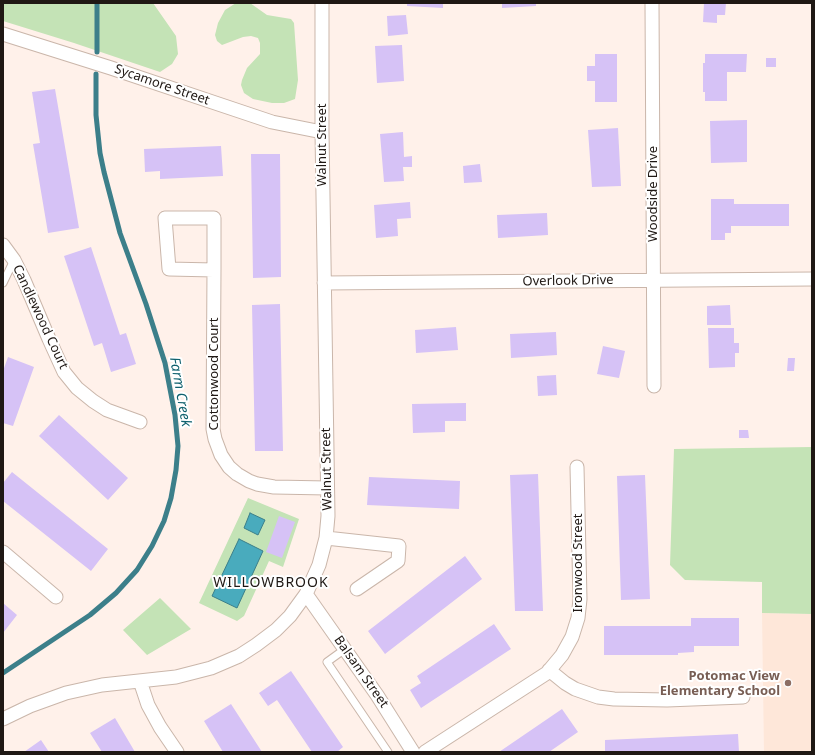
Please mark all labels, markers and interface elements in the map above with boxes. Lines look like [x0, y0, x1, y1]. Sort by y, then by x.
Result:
street label: Sycamore Street [112, 61, 212, 109]
street label: Walnut Street [314, 104, 330, 186]
street label: Woodside Drive [645, 146, 661, 242]
street label: Candlewood Court [9, 262, 71, 372]
street label: Overlook Drive [522, 272, 614, 290]
street label: Cottonwood Court [206, 318, 222, 430]
water label: Farm Creek [166, 356, 194, 428]
street label: Walnut Street [318, 427, 336, 511]
street label: Ironwood Street [570, 513, 586, 613]
district label: WILLOWBROOK [213, 575, 329, 591]
street label: Balsam Street [330, 633, 392, 711]
place label: Potomac View Elementary School [660, 668, 780, 699]
marker: Potomac View Elementary School [783, 678, 793, 688]

